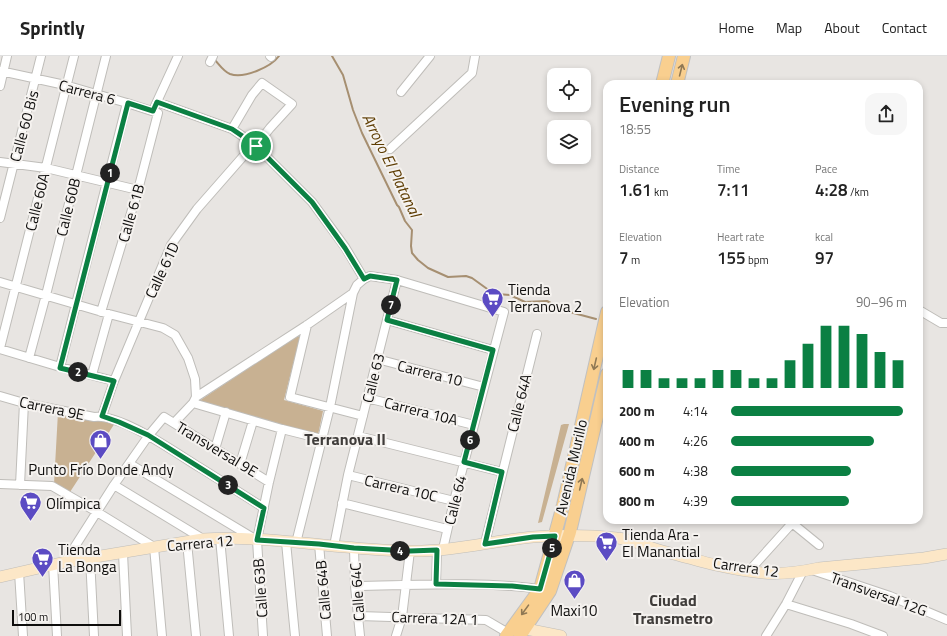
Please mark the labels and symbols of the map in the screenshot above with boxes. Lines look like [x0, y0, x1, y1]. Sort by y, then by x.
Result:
one-way arrow [678, 64, 685, 77]
street label: Carrera 6 [56, 73, 118, 111]
street label: Calle 60 Bis [3, 88, 45, 164]
water label: Arroyo El Platanal [357, 109, 428, 222]
pin [239, 129, 273, 163]
pin: 1 [100, 163, 120, 183]
street label: Calle 60A [19, 170, 55, 234]
street label: Calle 60B [50, 175, 86, 239]
street label: Calle 61B [112, 181, 150, 245]
street label: Calle 61D [139, 238, 185, 302]
place label: Tienda Terranova 2 [508, 278, 582, 318]
supermarket icon: Tienda Terranova 2 [480, 285, 506, 318]
pin: 7 [381, 295, 401, 315]
street label: Calle 63 [356, 351, 390, 405]
street label: Carrera 10 [395, 354, 465, 392]
one-way arrow [590, 357, 598, 370]
pin: 2 [68, 362, 88, 382]
street label: Calle 64A [501, 371, 537, 435]
street label: Carrera 9E [17, 390, 87, 426]
street label: Carrera 10A [382, 391, 460, 431]
street label: Transversal 9E [172, 415, 262, 483]
street label: Avenida Murillo [549, 417, 593, 517]
shop icon: Punto Frío Donde Andy [88, 427, 114, 460]
district label: Terranova II [304, 427, 386, 451]
pin: 6 [460, 430, 480, 450]
place label: Punto Frío Donde Andy [28, 458, 174, 481]
street label: Carrera 10C [362, 468, 440, 508]
street label: Calle 64 [438, 473, 472, 527]
pin: 3 [218, 475, 238, 495]
one-way arrow [577, 478, 585, 491]
supermarket icon: Olímpica [18, 490, 44, 523]
place label: Olímpica [46, 492, 101, 515]
place label: Tienda Ara - El Manantial [622, 523, 700, 563]
street label: Carrera 12 [166, 529, 234, 557]
supermarket icon: Tienda Ara - El Manantial [594, 530, 620, 563]
place label: Tienda La Bonga [58, 538, 117, 578]
pin: 5 [542, 538, 562, 558]
pin: 4 [390, 541, 410, 561]
supermarket icon: Tienda La Bonga [29, 545, 55, 578]
street label: Carrera 12 [712, 551, 780, 583]
street label: Calle 63B [246, 558, 274, 618]
street label: Calle 64B [309, 559, 337, 621]
street label: Calle 64C [343, 562, 371, 622]
street label: Transversal 12G [827, 566, 931, 622]
shop icon: Maxi10 [561, 568, 587, 601]
district label: Ciudad Transmetro [633, 588, 713, 630]
place label: Maxi10 [551, 599, 597, 622]
one-way arrow [521, 604, 529, 615]
street label: Carrera 12A 1 [391, 605, 479, 631]
scale bar [12, 608, 121, 627]

